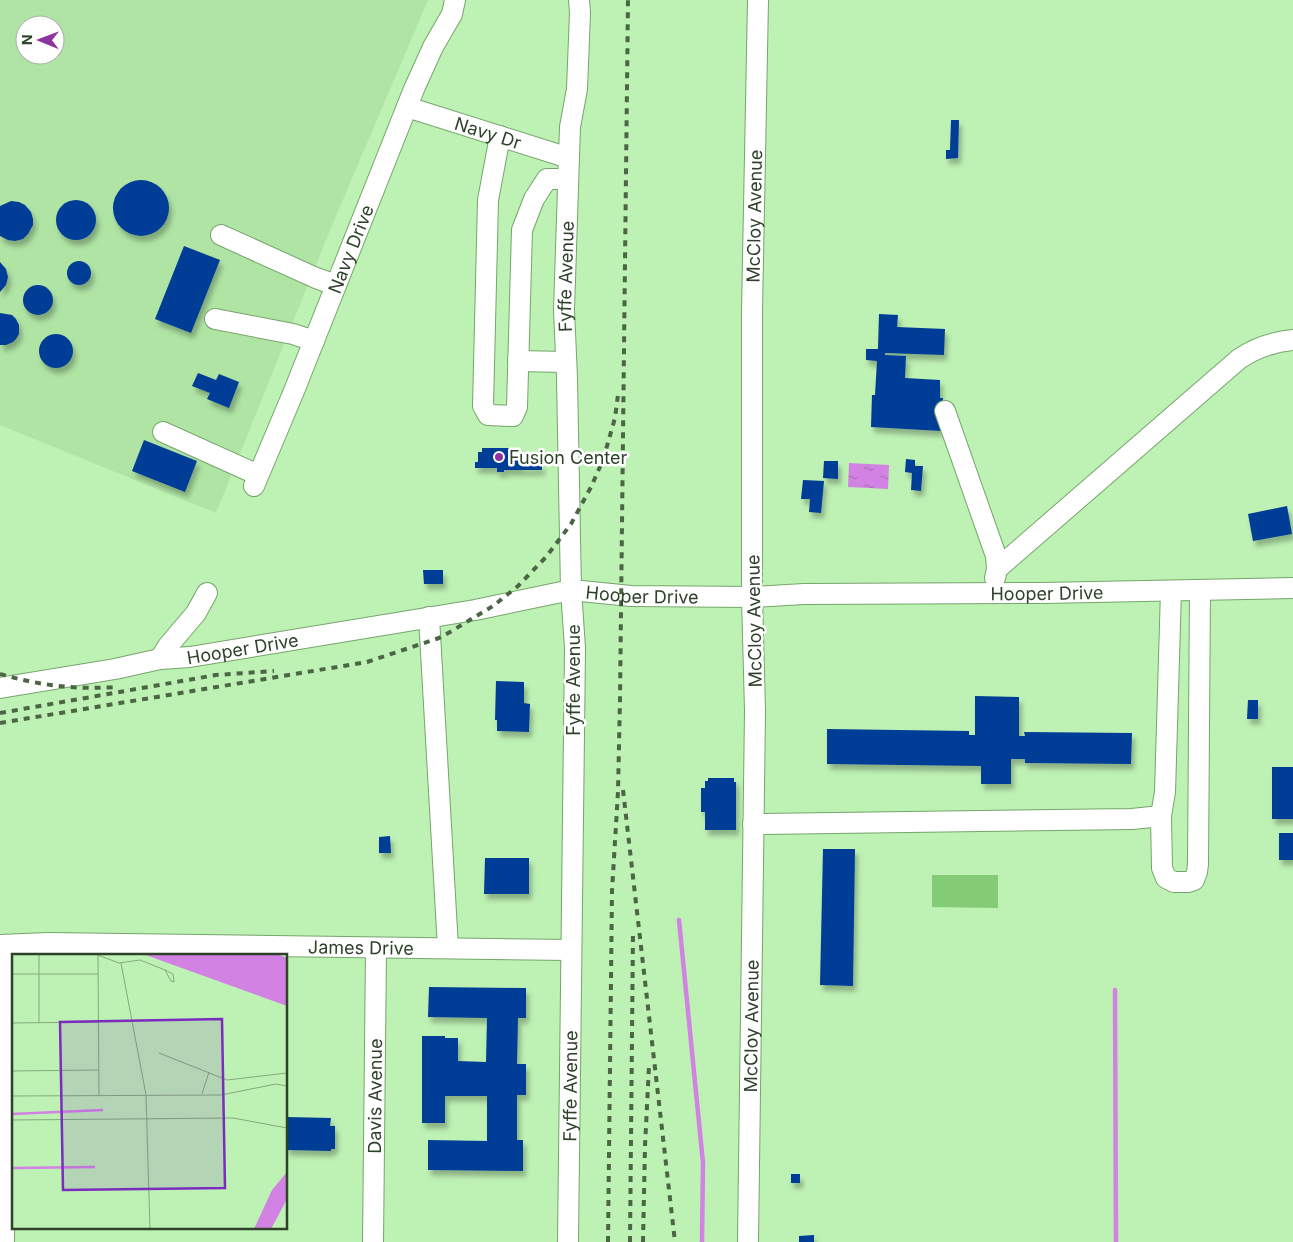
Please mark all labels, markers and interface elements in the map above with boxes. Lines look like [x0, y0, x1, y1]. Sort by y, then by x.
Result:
north arrow [15, 15, 65, 65]
text: N [18, 34, 35, 45]
street label: Navy Dr [452, 112, 524, 153]
street label: McCloy Avenue [742, 149, 766, 283]
street label: Navy Drive [323, 202, 377, 296]
street label: Fyffe Avenue [553, 220, 577, 332]
place label: Fusion Center [509, 447, 627, 468]
marker: Fusion Center [493, 451, 505, 463]
street label: McCloy Avenue [742, 554, 766, 688]
street label: Hooper Drive [585, 581, 699, 607]
street label: Hooper Drive [990, 581, 1104, 604]
street label: Fyffe Avenue [563, 624, 584, 736]
street label: Hooper Drive [185, 629, 300, 668]
street label: James Drive [308, 936, 414, 958]
inset map [12, 954, 288, 1230]
street label: McCloy Avenue [739, 959, 762, 1093]
street label: Fyffe Avenue [559, 1030, 581, 1142]
street label: Davis Avenue [363, 1038, 386, 1154]

